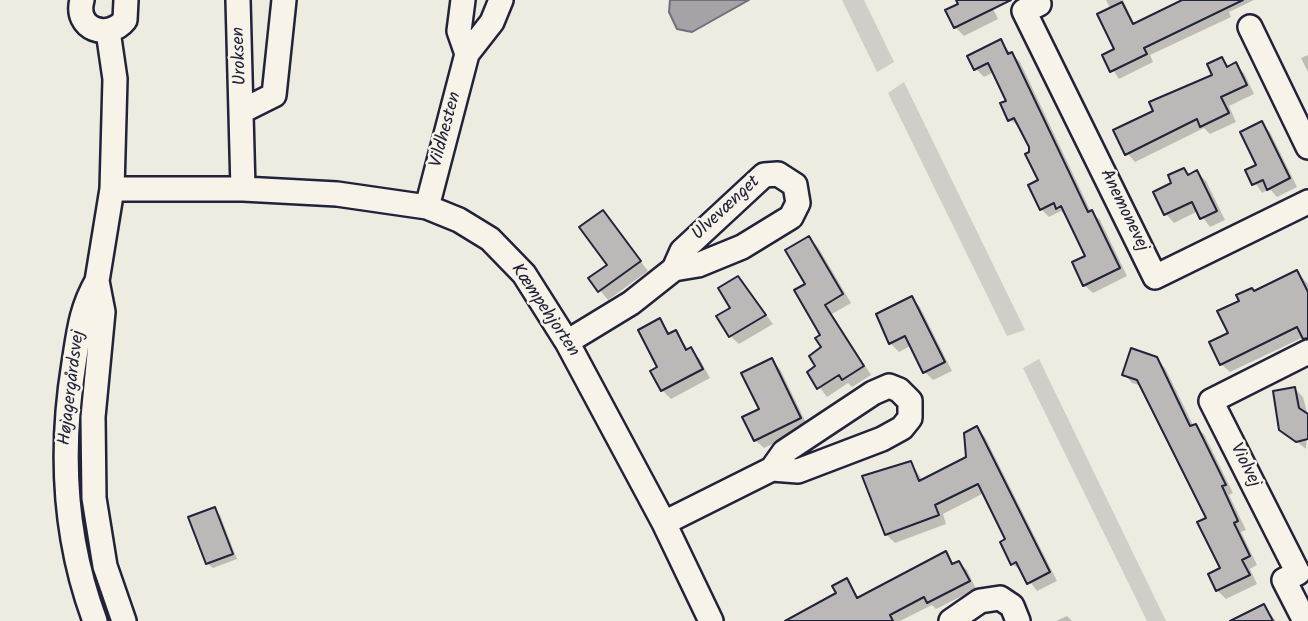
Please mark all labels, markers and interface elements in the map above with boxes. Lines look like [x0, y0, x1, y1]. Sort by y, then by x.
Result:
street label: Uroksen [229, 26, 253, 86]
street label: Vildhesten [427, 90, 467, 170]
street label: Anemonevej [1094, 166, 1152, 256]
street label: Ulvevænget [689, 172, 765, 246]
street label: Kæmpehjorten [505, 260, 583, 362]
street label: Højagergårdsvej [55, 329, 91, 447]
street label: Violvej [1224, 440, 1264, 492]

